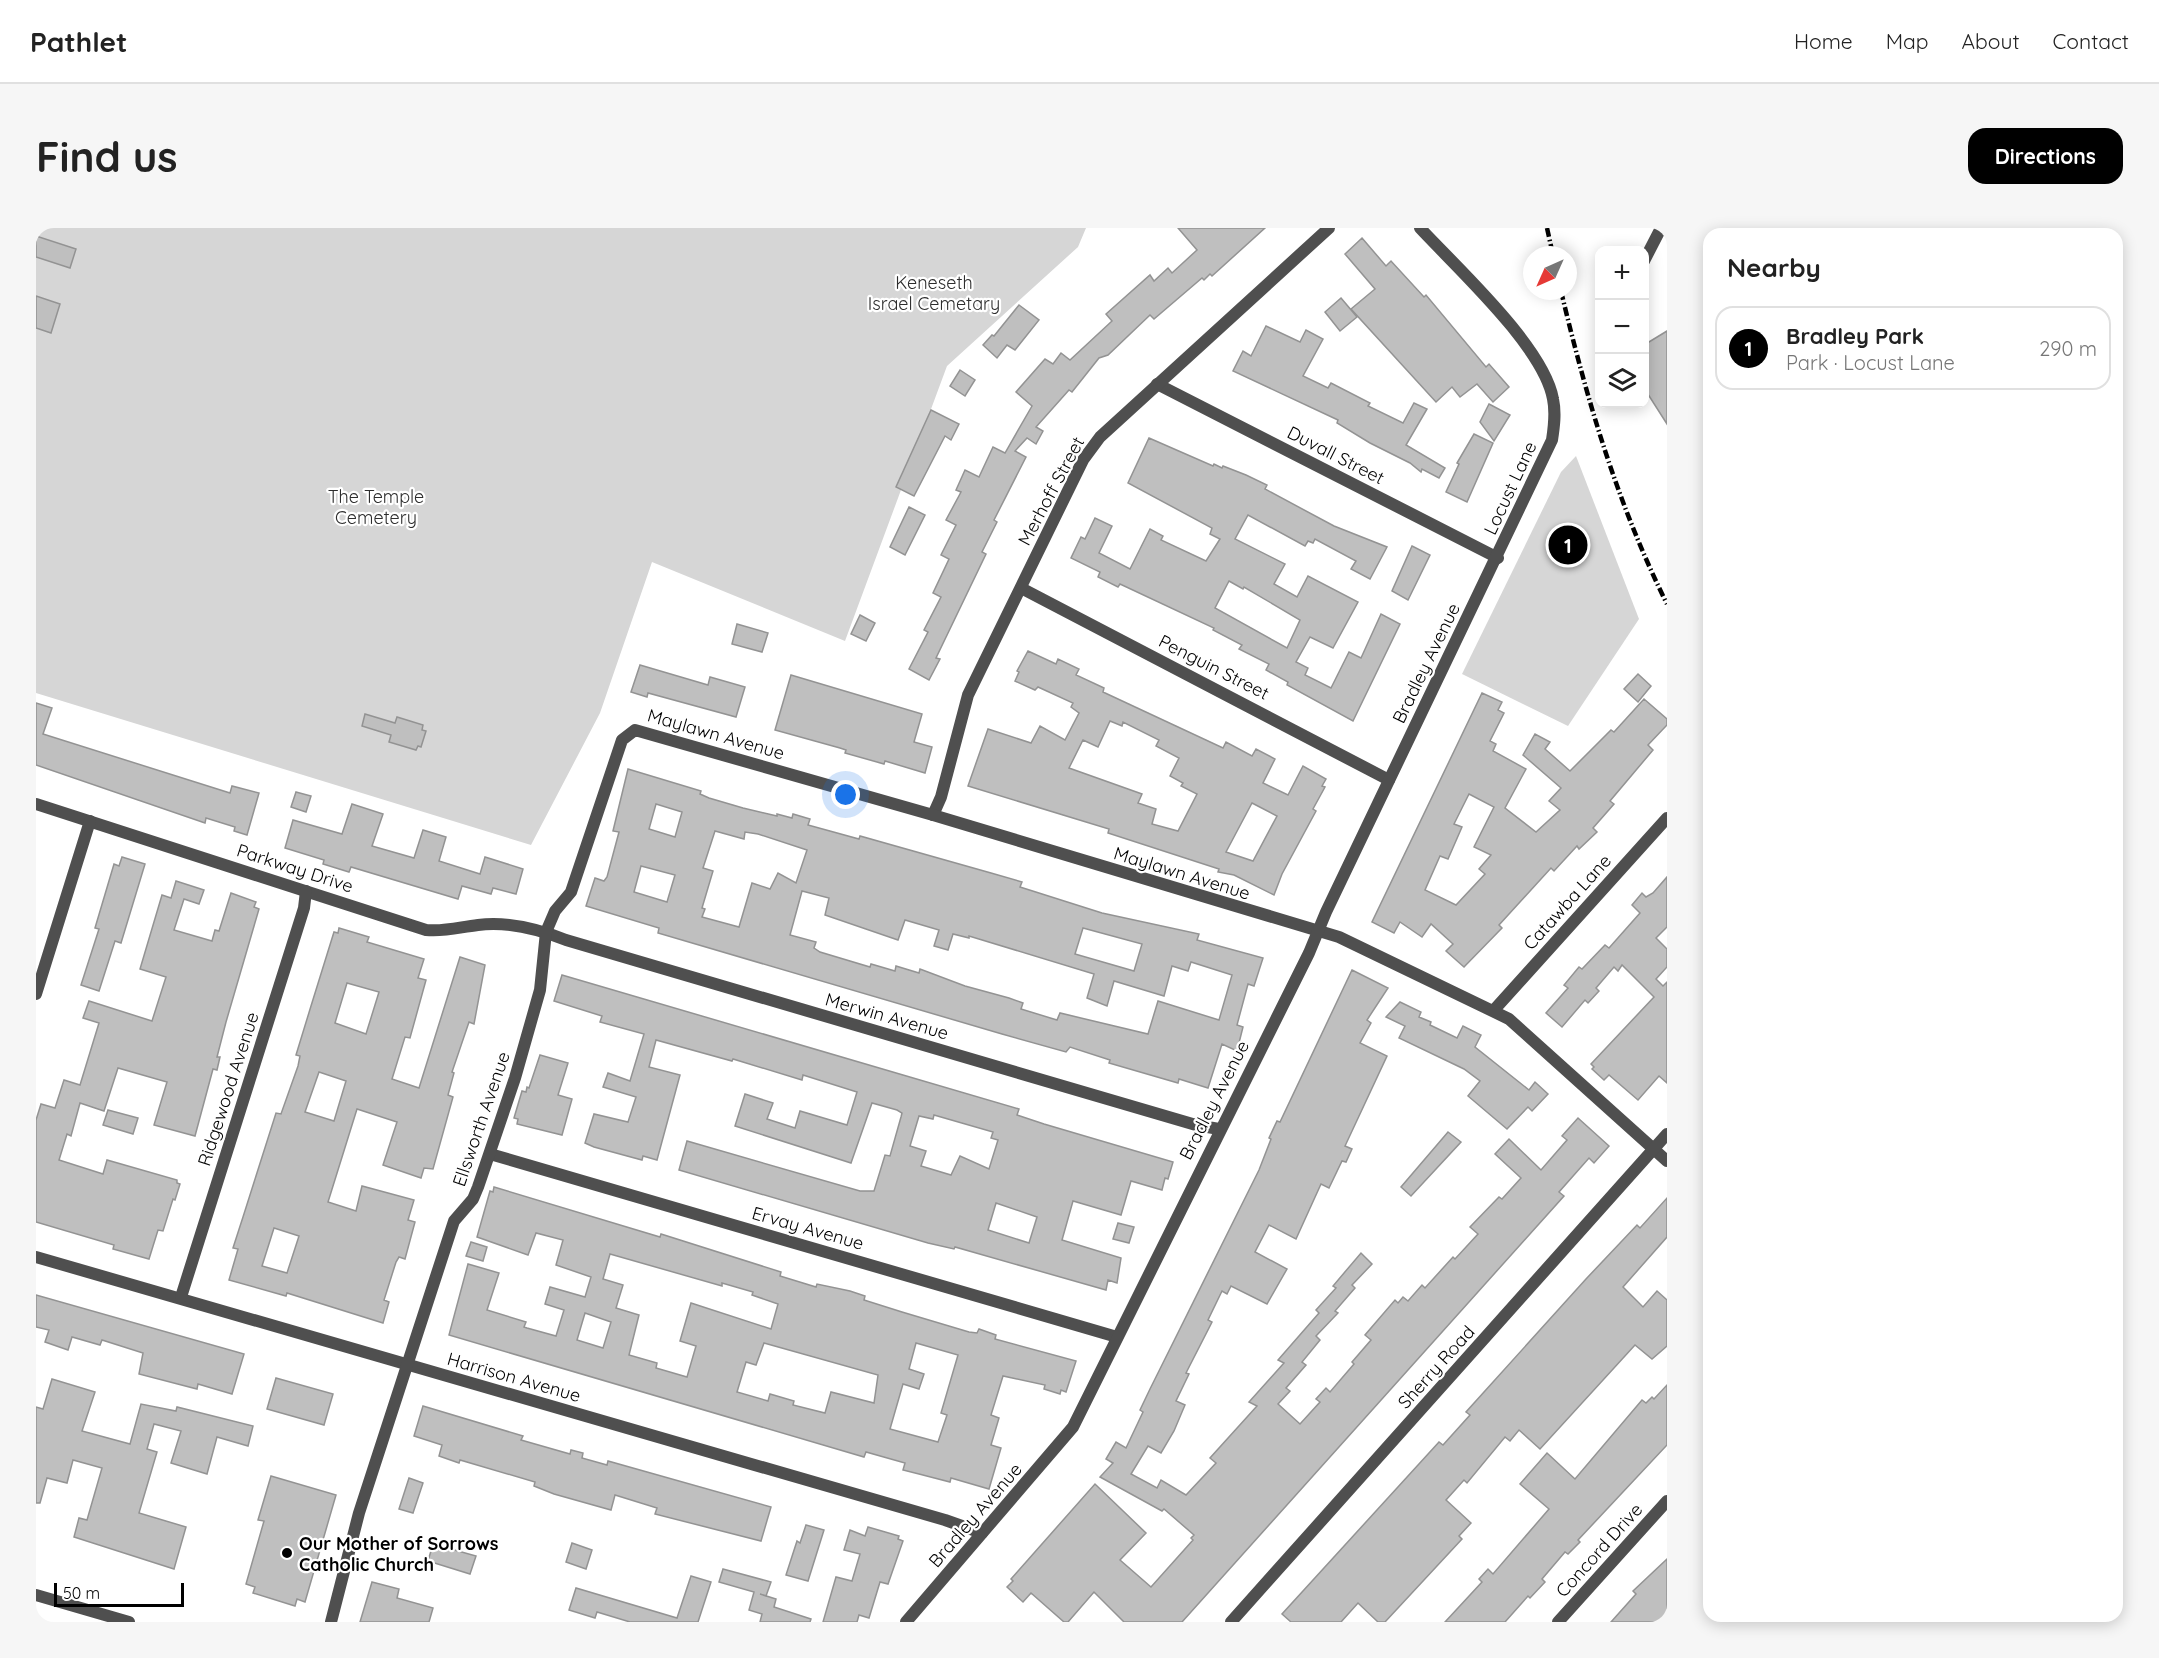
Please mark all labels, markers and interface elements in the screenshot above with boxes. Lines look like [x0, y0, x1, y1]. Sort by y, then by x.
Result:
text: Pathlet [30, 24, 127, 59]
text: Home [1794, 28, 1853, 54]
text: Map [1886, 28, 1929, 54]
text: About [1962, 28, 2020, 54]
text: Contact [2053, 28, 2129, 54]
button: Directions [1968, 128, 2123, 184]
text: Find us [36, 130, 178, 183]
north arrow [1523, 246, 1577, 300]
map controls [1595, 246, 1649, 408]
button: + [1595, 246, 1649, 300]
text: Nearby [1727, 251, 1821, 284]
park label: Keneseth Israel Cemetary [868, 271, 1000, 315]
button: − [1595, 300, 1649, 354]
text: Bradley Park [1786, 322, 1924, 350]
text: 1 [1745, 336, 1752, 361]
text: 290 m [2039, 336, 2097, 361]
text: Park · Locust Lane [1786, 350, 1955, 375]
button: layers [1595, 354, 1649, 408]
street label: Duvall Street [1284, 421, 1388, 489]
street label: Merhoff Street [1013, 433, 1089, 549]
street label: Locust Lane [1478, 438, 1542, 538]
park label: The Temple Cemetery [328, 485, 424, 529]
pin: 1 [1548, 522, 1588, 568]
street label: Bradley Avenue [1387, 599, 1465, 727]
street label: Penguin Street [1155, 629, 1273, 705]
street label: Maylawn Avenue [645, 703, 787, 765]
your location [831, 780, 860, 809]
street label: Parkway Drive [234, 838, 356, 898]
street label: Maylawn Avenue [1111, 841, 1253, 905]
street label: Catawba Lane [1518, 849, 1616, 955]
street label: Merwin Avenue [823, 987, 951, 1045]
street label: Ridgewood Avenue [192, 1009, 264, 1169]
street label: Bradley Avenue [1174, 1036, 1254, 1164]
street label: Ellsworth Avenue [447, 1049, 515, 1189]
street label: Ervay Avenue [749, 1201, 867, 1255]
street label: Sherry Road [1393, 1321, 1479, 1413]
street label: Harrison Avenue [445, 1347, 583, 1407]
street label: Bradley Avenue [923, 1458, 1027, 1572]
street label: Concord Drive [1551, 1498, 1647, 1602]
place label: Our Mother of Sorrows Catholic Church [299, 1532, 499, 1576]
marker: Our Mother of Sorrows Catholic Church [280, 1546, 294, 1560]
scale bar [54, 1580, 184, 1608]
text: 50 m [63, 1583, 100, 1603]

